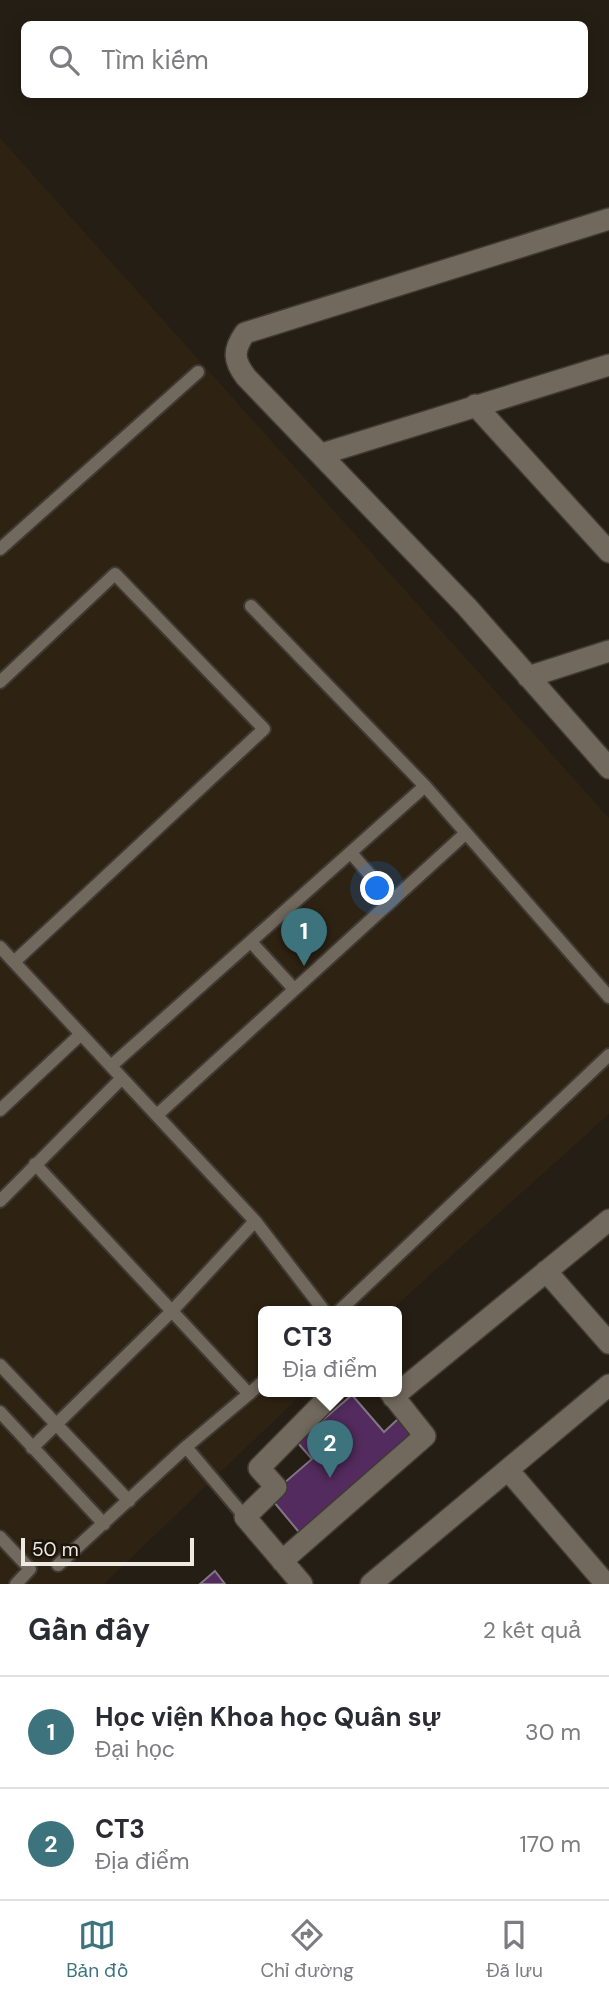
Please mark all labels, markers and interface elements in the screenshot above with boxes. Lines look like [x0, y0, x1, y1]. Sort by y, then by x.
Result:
search box [21, 21, 588, 98]
icon: search [45, 41, 83, 79]
text: Tìm kiếm [101, 43, 209, 77]
your location [360, 871, 394, 905]
pin: 1 [281, 908, 327, 966]
popup [258, 1306, 402, 1397]
text: CT3 [283, 1320, 333, 1354]
text: Địa điểm [283, 1354, 377, 1384]
pin: 2 [307, 1420, 353, 1478]
scale bar [21, 1535, 194, 1567]
text: 50 m [32, 1537, 79, 1562]
text: Gần đây [28, 1610, 150, 1649]
text: 2 kết quả [483, 1615, 581, 1645]
text: Học viện Khoa học Quân sự [95, 1700, 440, 1734]
text: 1 [47, 1717, 55, 1747]
text: 30 m [525, 1717, 581, 1747]
text: Đại học [95, 1734, 175, 1764]
text: CT3 [95, 1812, 145, 1846]
text: 2 [44, 1829, 58, 1859]
text: 170 m [520, 1829, 581, 1859]
text: Địa điểm [95, 1846, 189, 1876]
tab: Bản đồ [66, 1916, 128, 1983]
tab: Chỉ đường [261, 1916, 354, 1983]
tab: Đã lưu [486, 1916, 543, 1983]

